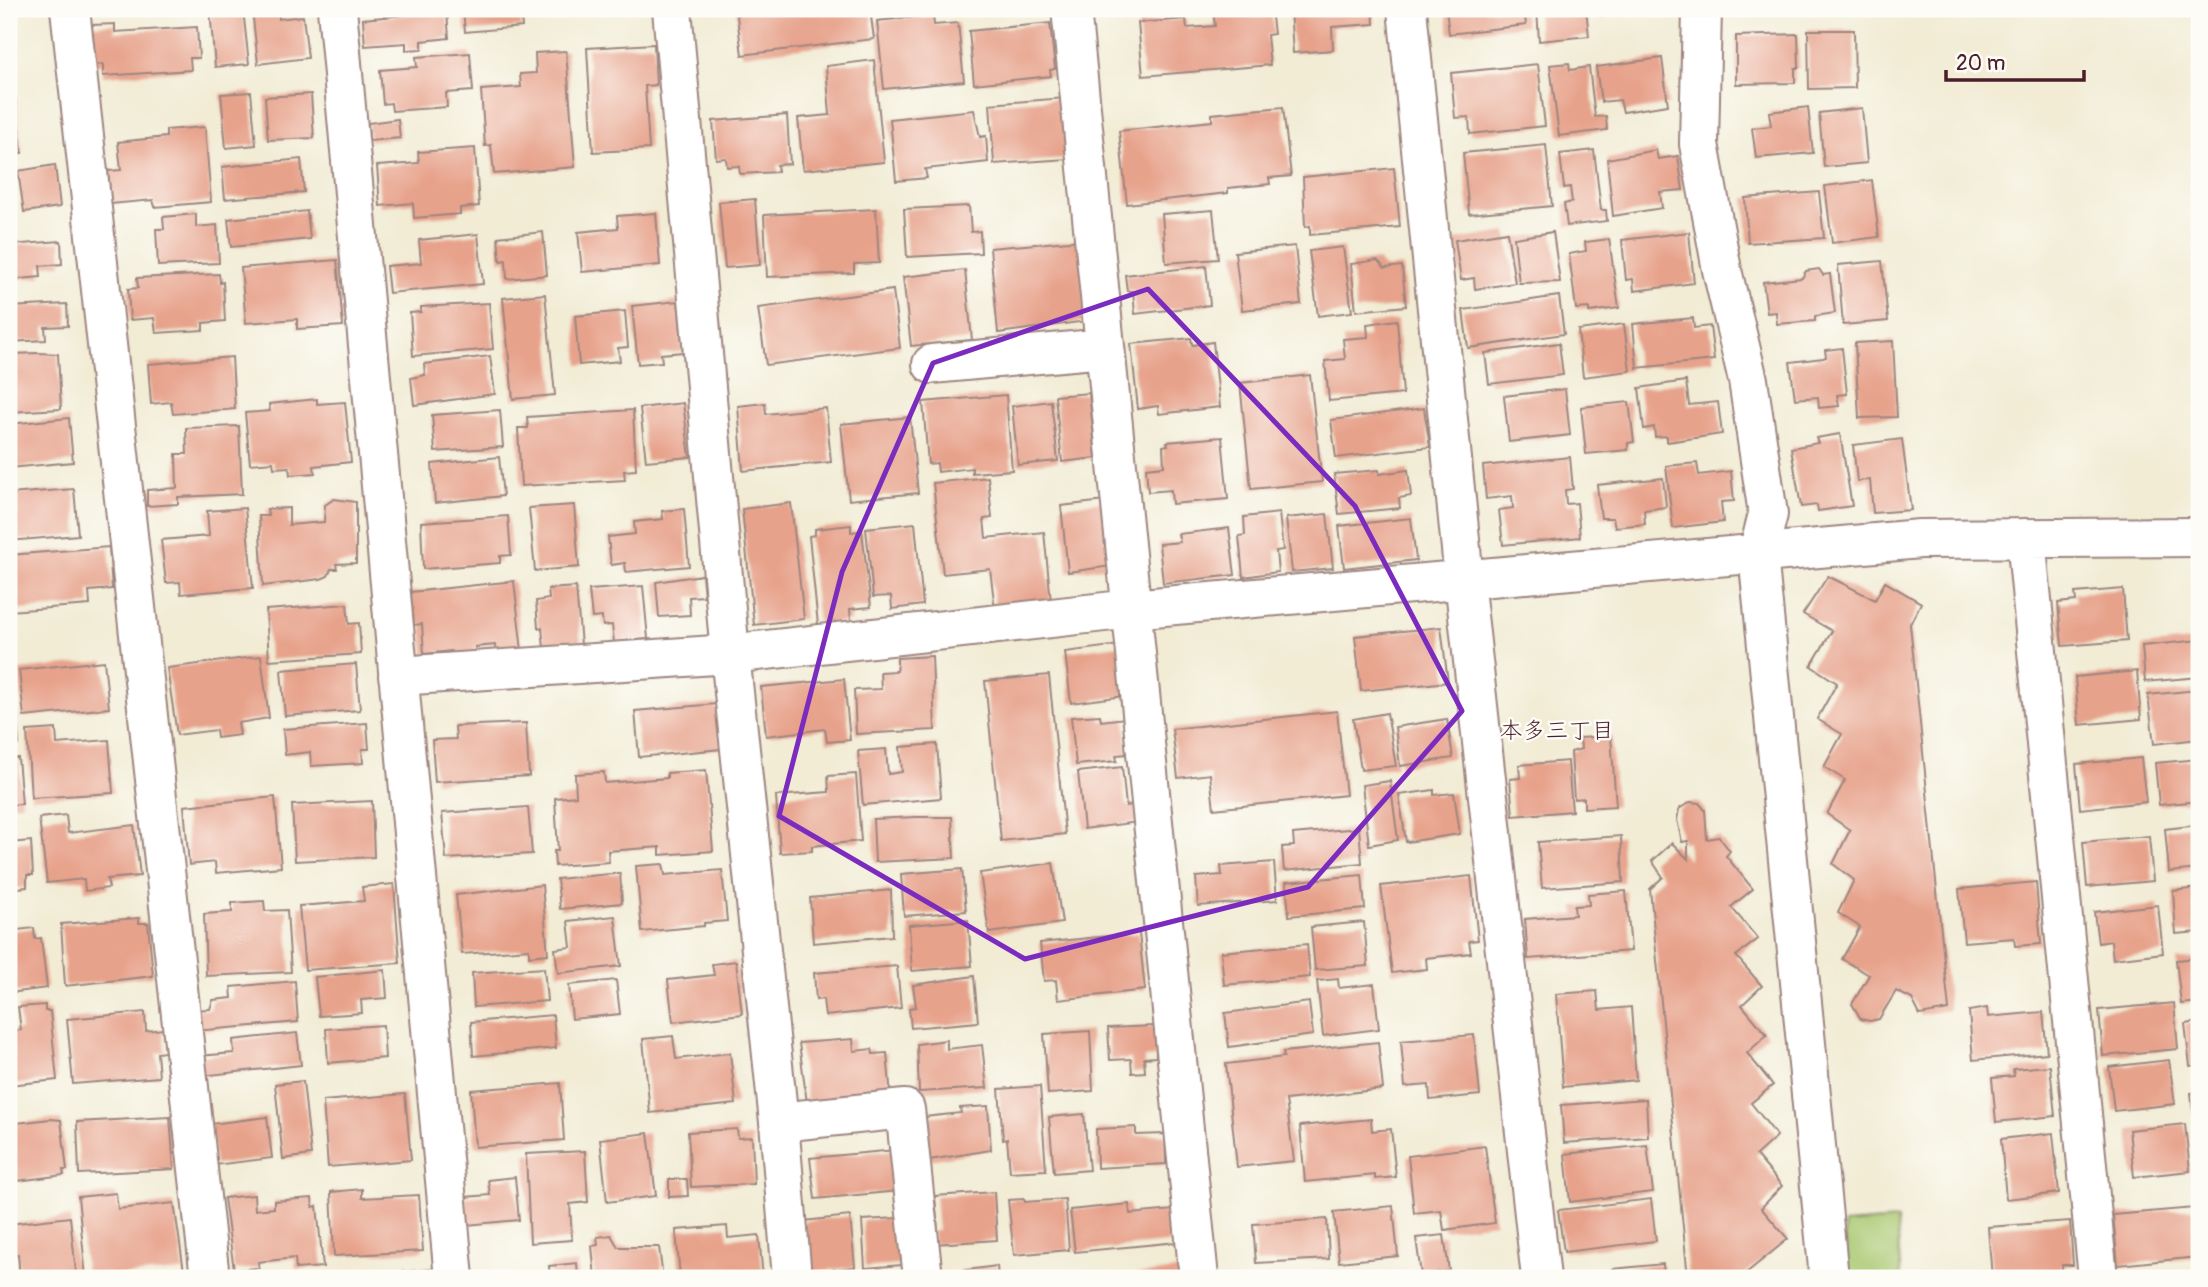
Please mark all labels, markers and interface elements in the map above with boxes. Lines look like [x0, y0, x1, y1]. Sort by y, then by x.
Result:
scale bar [1946, 38, 2084, 82]
text: 20 m [1956, 50, 2005, 77]
district label: 本多三丁目 [1500, 716, 1615, 745]

